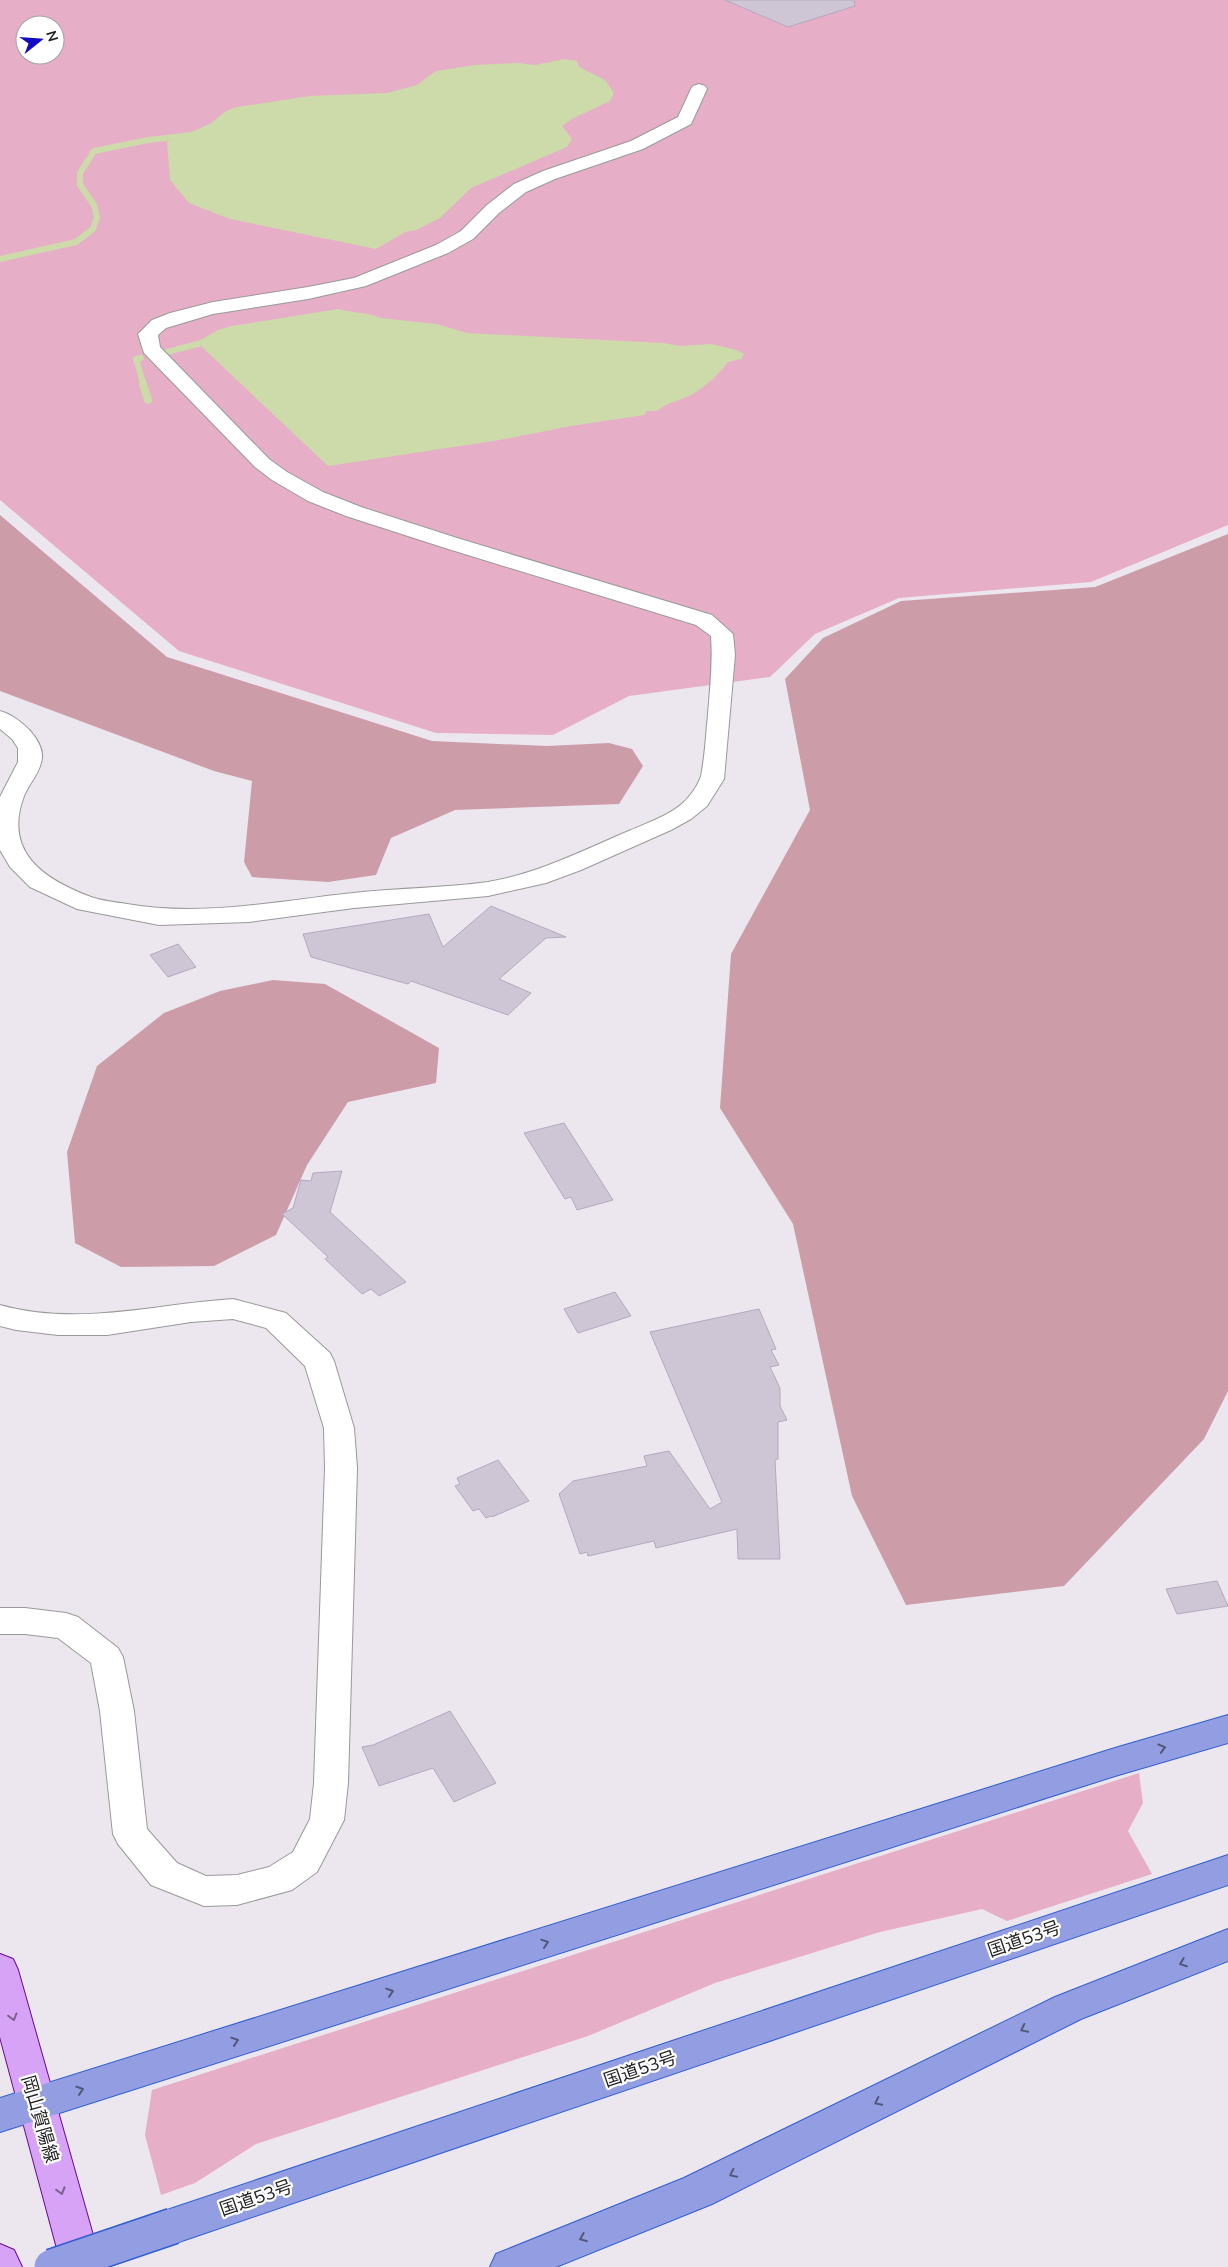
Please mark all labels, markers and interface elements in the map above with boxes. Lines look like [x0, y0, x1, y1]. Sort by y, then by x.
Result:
north arrow [15, 15, 65, 65]
text: N [42, 29, 63, 44]
one-way arrow [1157, 1744, 1166, 1754]
street label: 国道53号 [984, 1915, 1063, 1962]
one-way arrow [540, 1939, 548, 1949]
one-way arrow [1179, 1957, 1187, 1967]
one-way arrow [385, 1988, 394, 1998]
one-way arrow [7, 2013, 17, 2021]
one-way arrow [1020, 2023, 1029, 2034]
one-way arrow [230, 2037, 239, 2047]
street label: 国道53号 [600, 2045, 679, 2092]
street label: 岡山賀陽線 [17, 2072, 64, 2165]
one-way arrow [75, 2086, 84, 2096]
one-way arrow [875, 2096, 884, 2106]
one-way arrow [729, 2168, 738, 2178]
street label: 国道53号 [216, 2174, 295, 2221]
one-way arrow [55, 2186, 65, 2195]
one-way arrow [579, 2231, 588, 2242]

